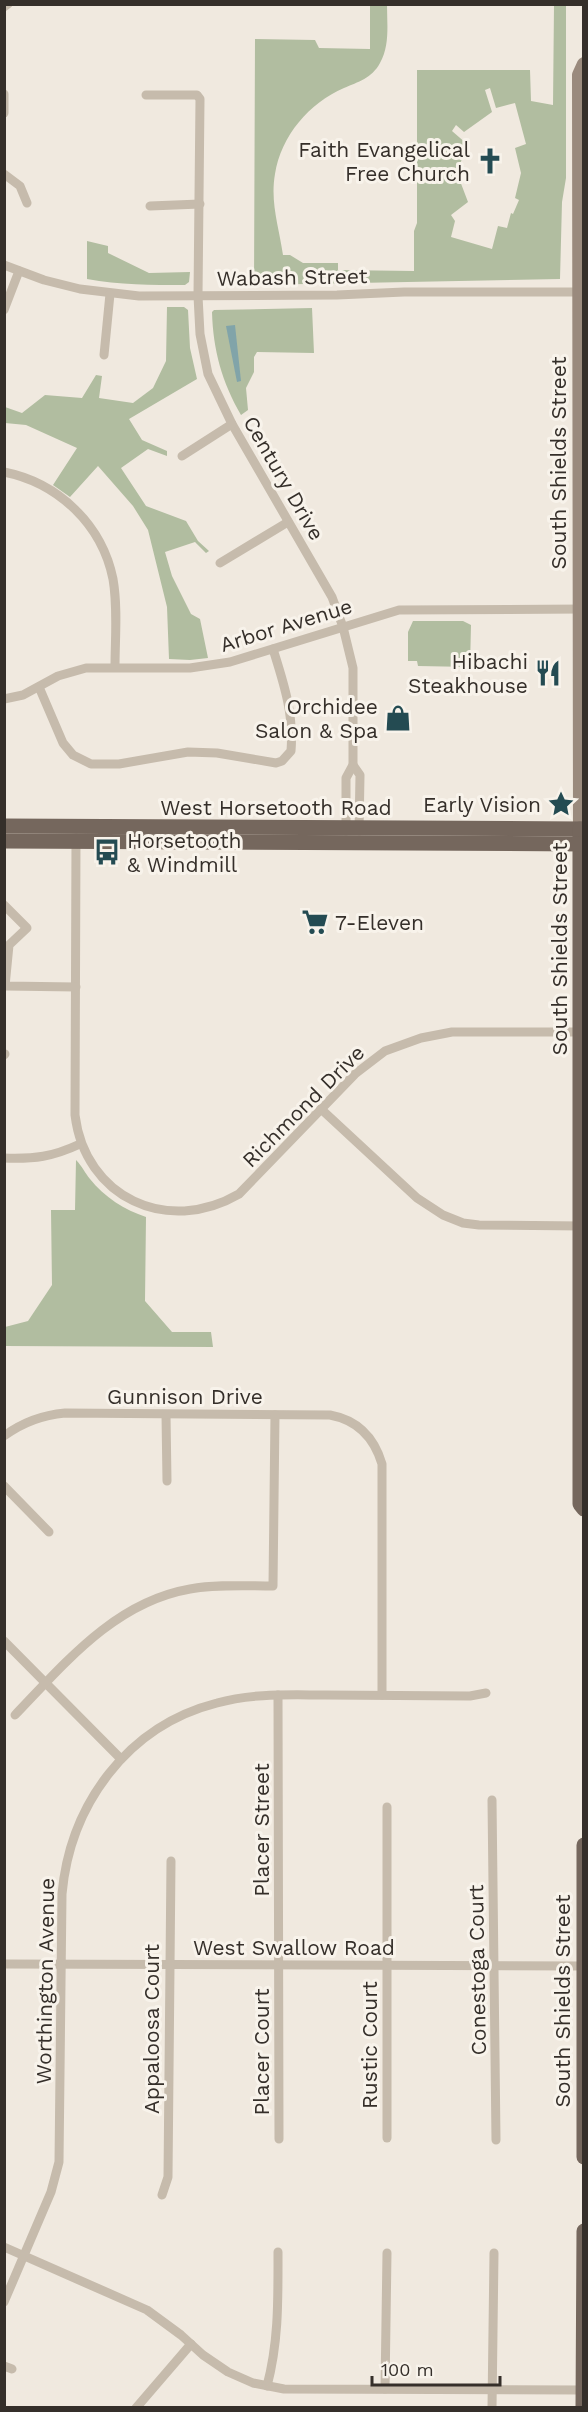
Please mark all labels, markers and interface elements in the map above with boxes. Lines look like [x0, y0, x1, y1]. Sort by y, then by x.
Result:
place label: Faith Evangelical Free Church [298, 137, 471, 186]
church icon: Faith Evangelical Free Church [475, 146, 505, 176]
street label: Wabash Street [216, 263, 368, 291]
street label: South Shields Street [546, 356, 571, 570]
street label: Century Drive [238, 411, 330, 545]
street label: Arbor Avenue [217, 593, 355, 657]
place label: Hibachi Steakhouse [408, 649, 528, 698]
restaurant icon: Hibachi Steakhouse [533, 658, 563, 688]
place label: Orchidee Salon & Spa [255, 694, 378, 743]
shop icon: Orchidee Salon & Spa [383, 703, 413, 733]
place icon: Early Vision [546, 789, 576, 819]
place label: Early Vision [423, 792, 541, 817]
street label: West Horsetooth Road [160, 795, 392, 820]
place label: Horsetooth & Windmill [127, 828, 241, 877]
bus stop icon: Horsetooth & Windmill [92, 837, 122, 867]
street label: South Shields Street [547, 842, 572, 1056]
supermarket icon: 7-Eleven [300, 907, 330, 937]
place label: 7-Eleven [335, 910, 424, 935]
street label: Richmond Drive [237, 1040, 369, 1172]
street label: Gunnison Drive [107, 1384, 263, 1409]
street label: Placer Street [249, 1763, 274, 1897]
street label: Worthington Avenue [31, 1878, 59, 2084]
street label: Conestoga Court [463, 1884, 491, 2056]
street label: South Shields Street [550, 1894, 575, 2108]
street label: West Swallow Road [193, 1935, 395, 1960]
street label: Appaloosa Court [139, 1944, 164, 2114]
street label: Rustic Court [357, 1981, 382, 2109]
street label: Placer Court [249, 1988, 274, 2115]
scale bar [372, 2349, 500, 2387]
text: 100 m [381, 2359, 434, 2380]

